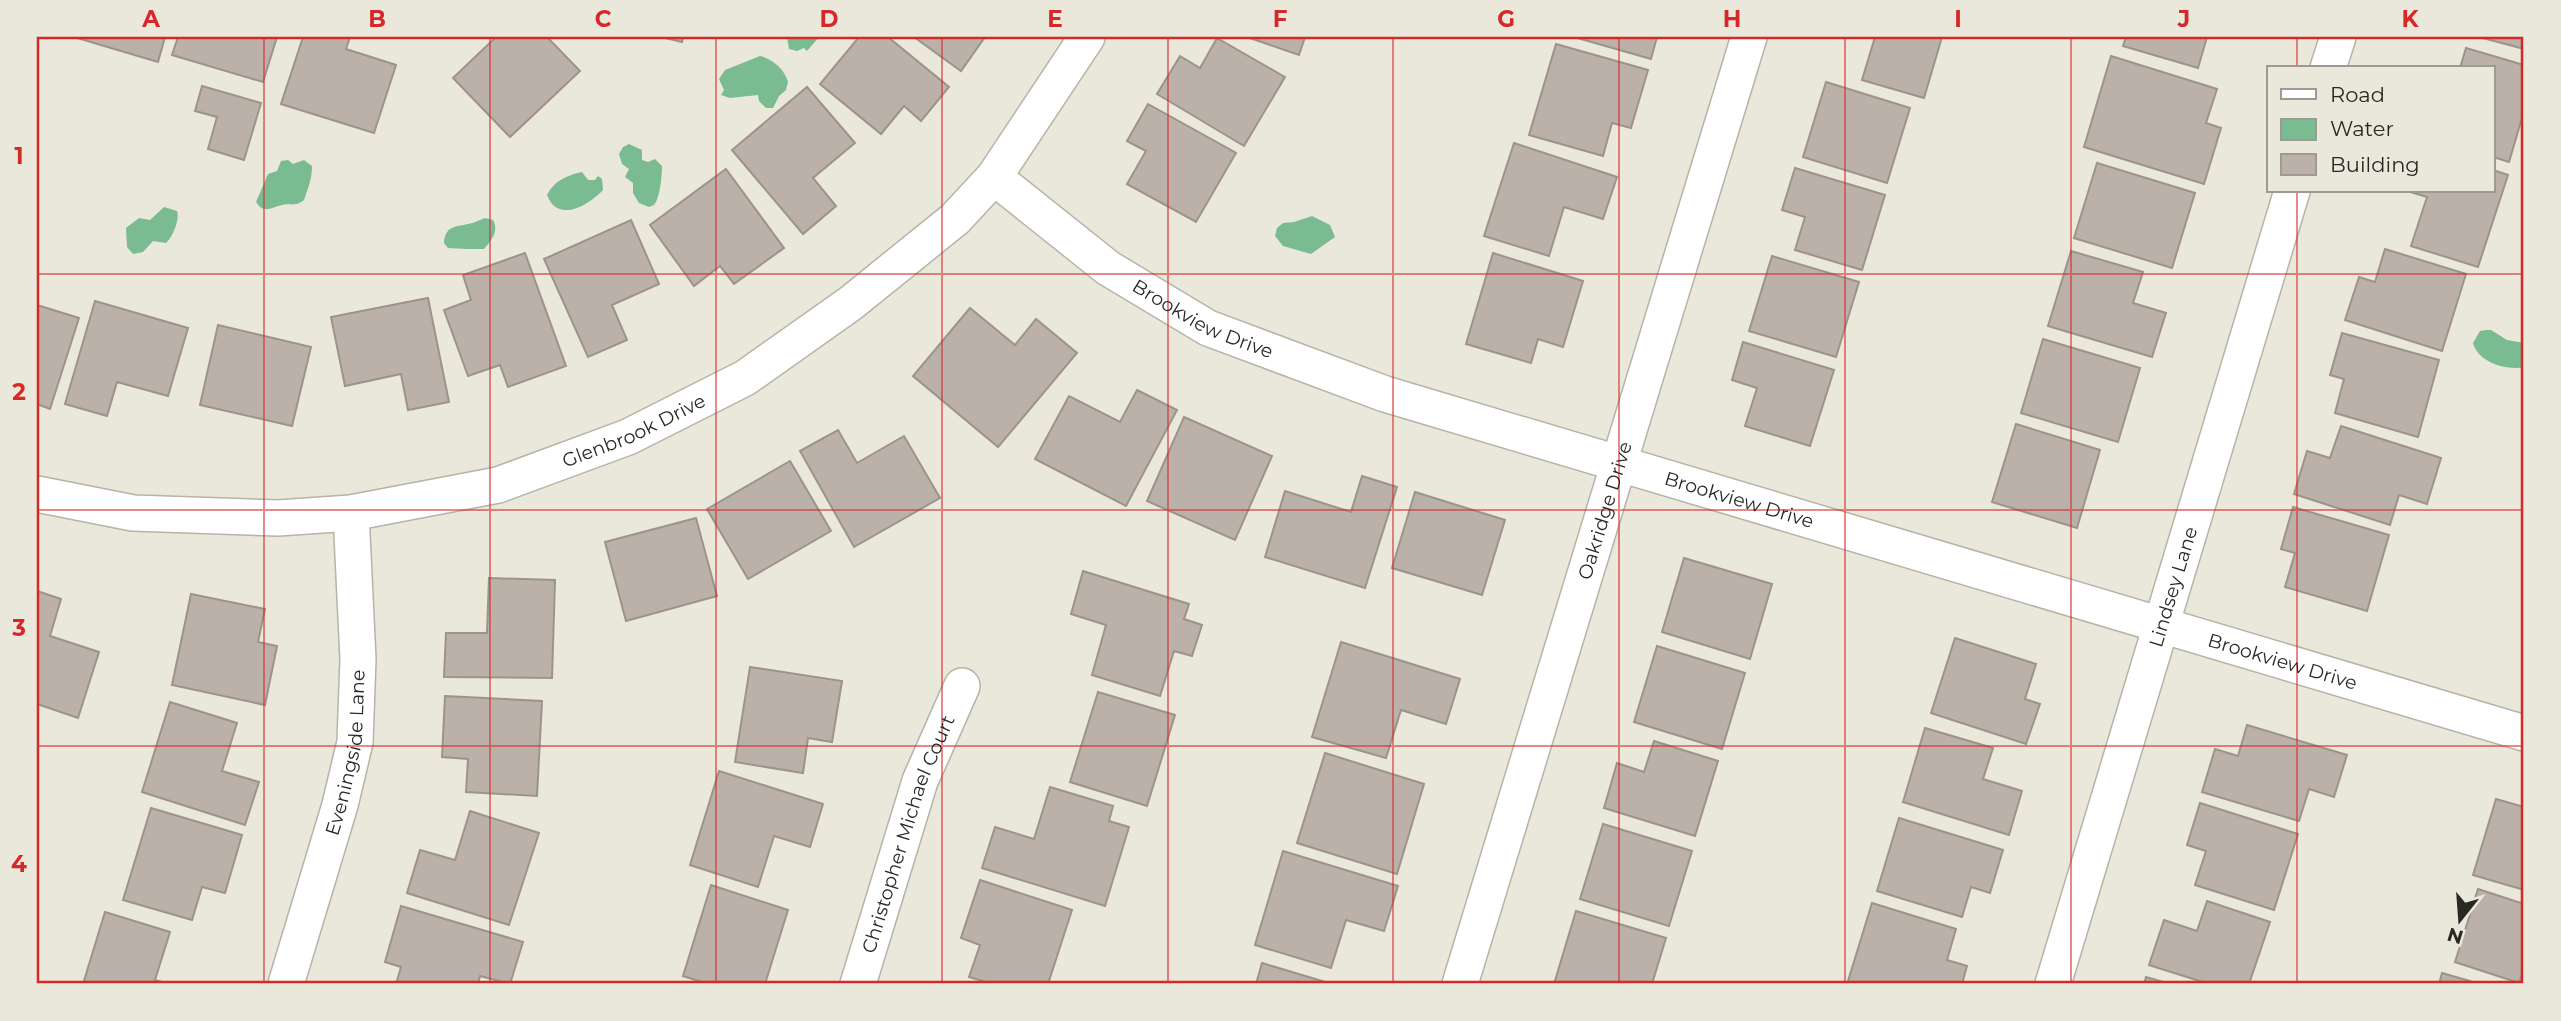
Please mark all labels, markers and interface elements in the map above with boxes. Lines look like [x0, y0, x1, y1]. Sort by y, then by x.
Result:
text: A [141, 5, 160, 33]
text: B [368, 5, 386, 33]
text: C [595, 5, 612, 33]
text: D [820, 5, 839, 33]
text: E [1047, 5, 1063, 33]
text: F [1273, 5, 1288, 33]
text: G [1497, 5, 1515, 33]
text: H [1723, 5, 1741, 33]
text: I [1954, 5, 1962, 33]
text: J [2177, 5, 2190, 33]
text: K [2401, 5, 2419, 33]
legend [2267, 66, 2494, 192]
text: Road [2330, 82, 2385, 107]
text: Water [2330, 116, 2394, 141]
text: 1 [14, 142, 24, 170]
text: Building [2330, 152, 2420, 177]
street label: Brookview Drive [1128, 274, 1277, 363]
text: 2 [12, 378, 26, 406]
street label: Glenbrook Drive [559, 389, 709, 472]
street label: Oakridge Drive [1573, 439, 1636, 582]
street label: Brookview Drive [1662, 466, 1817, 533]
street label: Lindsey Lane [2144, 524, 2202, 650]
text: 3 [11, 614, 26, 642]
street label: Brookview Drive [2205, 628, 2360, 694]
street label: Eveningside Lane [320, 669, 369, 838]
street label: Christopher Michael Court [857, 711, 959, 956]
text: 4 [11, 850, 27, 878]
north arrow [2424, 884, 2494, 954]
text: N [2444, 923, 2466, 949]

